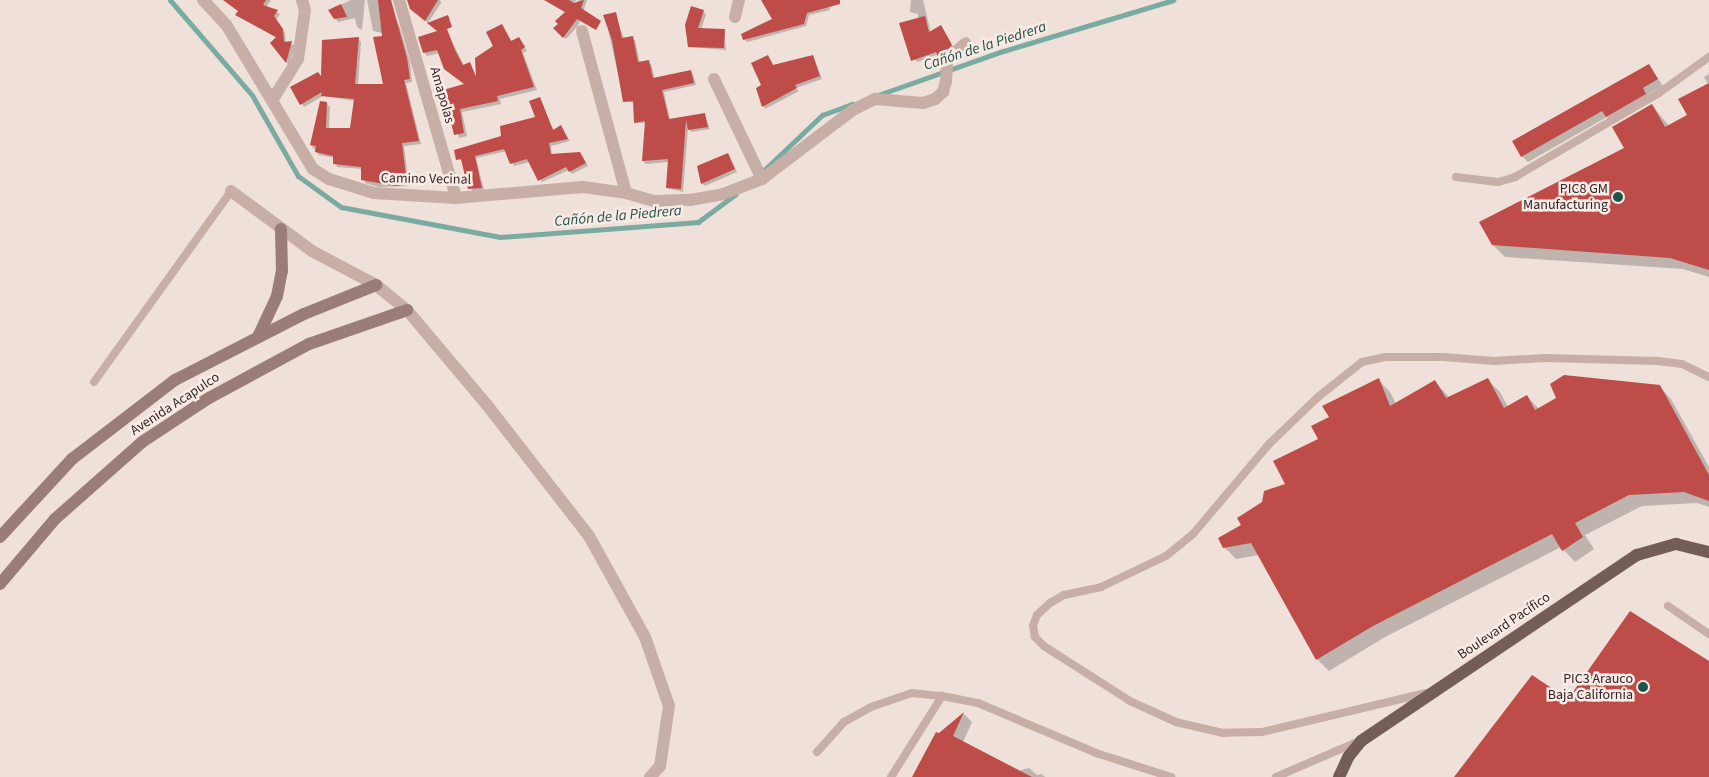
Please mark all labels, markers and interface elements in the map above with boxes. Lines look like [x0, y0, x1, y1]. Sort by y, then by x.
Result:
water label: Cañón de la Piedrera [921, 18, 1049, 74]
street label: Amapolas [426, 65, 458, 125]
street label: Camino Vecinal [381, 170, 471, 188]
place label: PIC8 GM Manufacturing [1523, 181, 1608, 213]
marker: PIC8 GM Manufacturing [1612, 191, 1624, 203]
water label: Cañón de la Piedrera [553, 201, 683, 231]
street label: Avenida Acapulco [127, 369, 223, 439]
street label: Boulevard Pacífico [1455, 589, 1553, 663]
place label: PIC3 Arauco Baja California [1548, 671, 1633, 704]
marker: PIC3 Arauco Baja California [1637, 681, 1649, 693]

